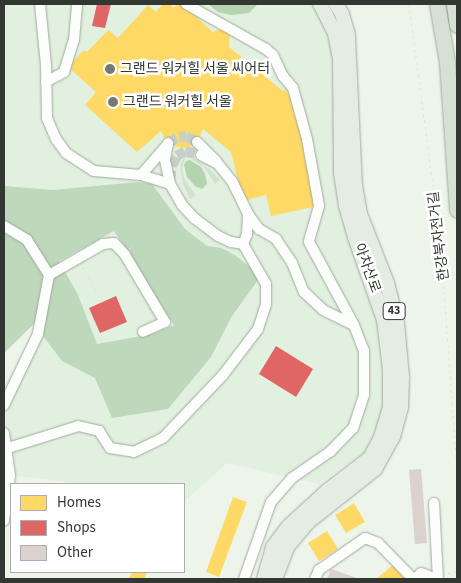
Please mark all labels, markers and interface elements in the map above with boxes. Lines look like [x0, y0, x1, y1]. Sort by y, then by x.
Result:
place label: 그랜드 워커힐 서울 씨어터 [120, 61, 270, 77]
marker: 그랜드 워커힐 서울 씨어터 [104, 63, 116, 75]
place label: 그랜드 워커힐 서울 [123, 94, 232, 110]
marker: 그랜드 워커힐 서울 [107, 96, 119, 108]
street label: 한강북자전거길 [425, 190, 453, 282]
street label: 아차산로 [350, 241, 384, 295]
road number: 43 [382, 302, 406, 321]
legend [10, 483, 185, 573]
text: Homes [57, 492, 101, 513]
text: Shops [57, 517, 96, 538]
text: Other [57, 542, 93, 563]

